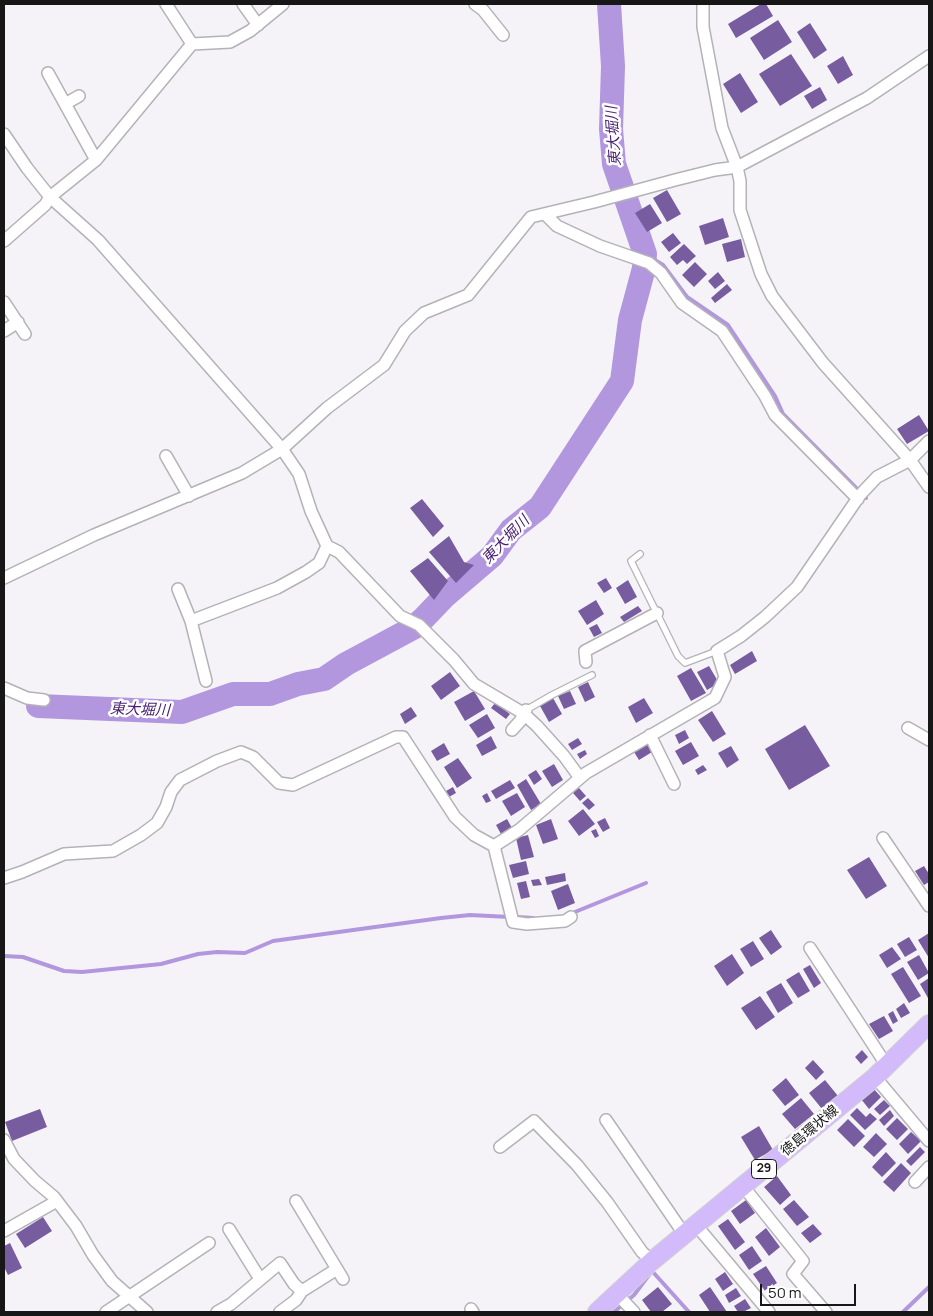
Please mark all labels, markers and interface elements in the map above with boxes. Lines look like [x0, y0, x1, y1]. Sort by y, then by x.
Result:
water label: 東大堀川 [603, 105, 625, 167]
water label: 東大堀川 [479, 512, 533, 568]
water label: 東大堀川 [110, 700, 170, 720]
street label: 徳島環状線 [778, 1102, 842, 1160]
road number: 29 [752, 1160, 776, 1178]
scale bar [763, 1274, 859, 1306]
text: 50 m [768, 1282, 802, 1303]

